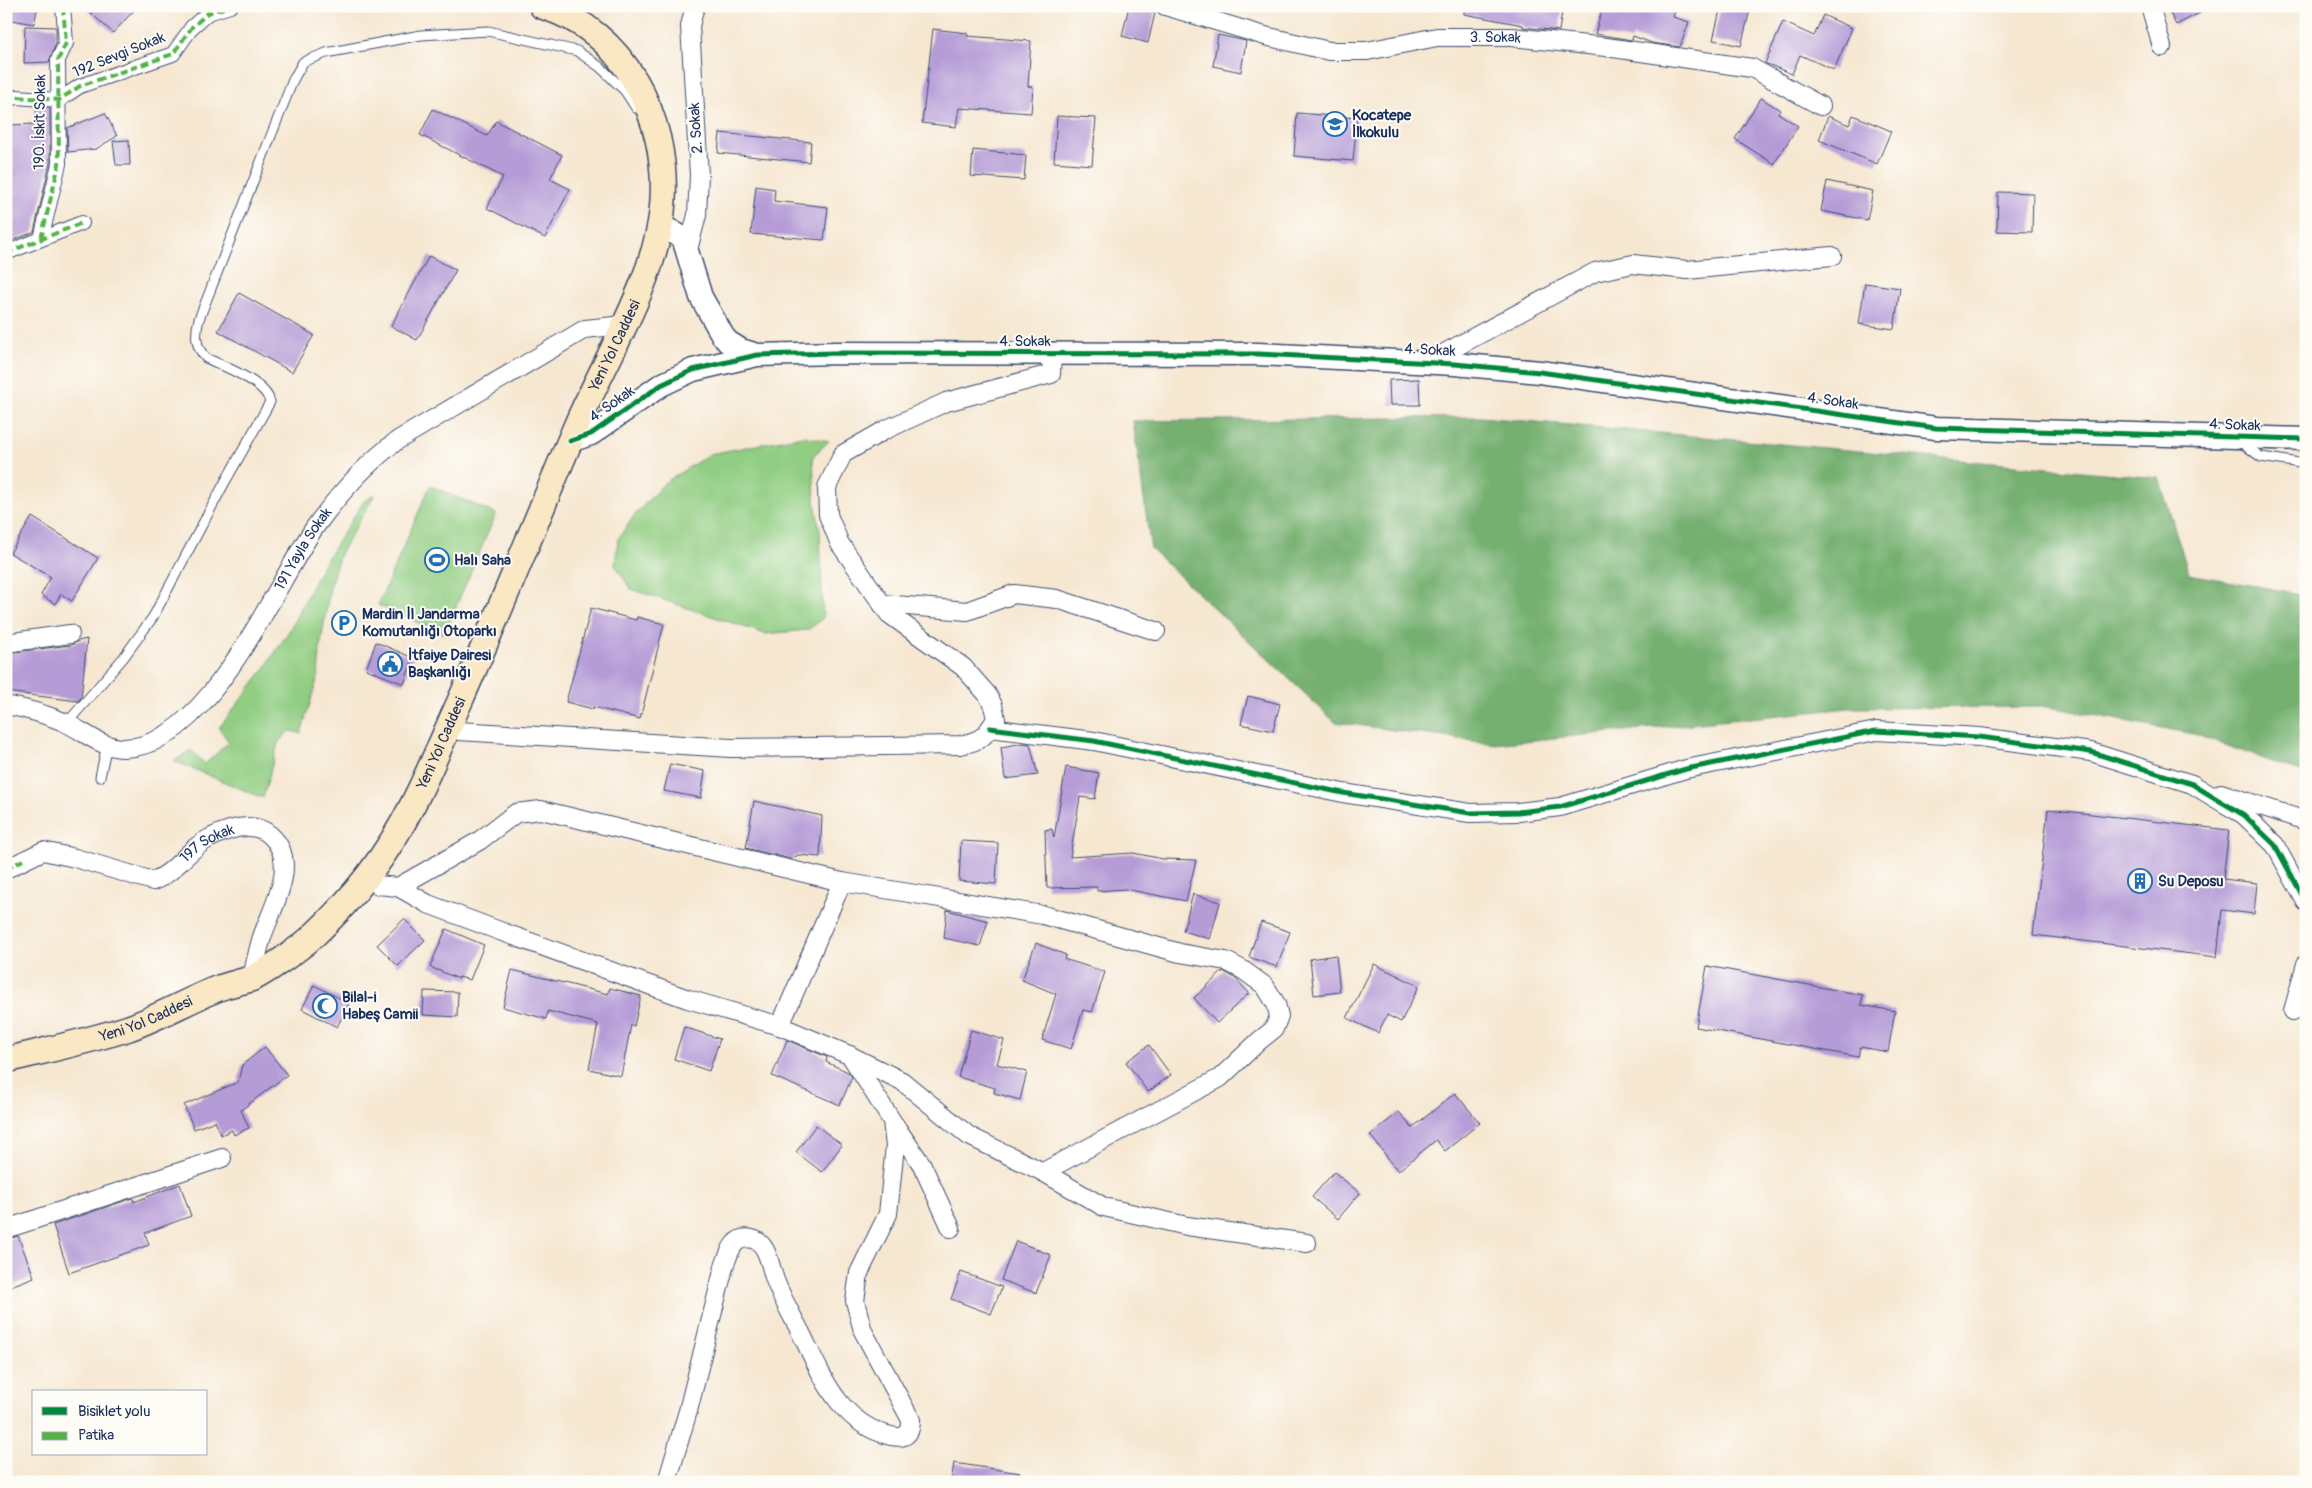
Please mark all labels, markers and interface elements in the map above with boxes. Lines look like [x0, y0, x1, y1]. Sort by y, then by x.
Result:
street label: 192 Sevgi Sokak [70, 28, 169, 82]
street label: 3. Sokak [1470, 28, 1523, 47]
street label: 190. İskit Sokak [30, 73, 50, 170]
street label: 2. Sokak [685, 101, 707, 154]
place label: Kocatepe İlkokulu [1352, 106, 1412, 142]
school or university icon: Kocatepe İlkokulu [1322, 111, 1348, 137]
street label: Yeni Yol Caddesi [584, 297, 645, 395]
street label: 4. Sokak [999, 332, 1052, 351]
street label: 4. Sokak [1404, 339, 1457, 361]
street label: 4. Sokak [585, 381, 639, 427]
street label: 4. Sokak [1806, 388, 1861, 414]
street label: 4. Sokak [2209, 415, 2262, 435]
street label: 191 Yayla Sokak [270, 503, 336, 594]
sports icon: Halı Saha [424, 547, 450, 573]
place label: Halı Saha [454, 551, 511, 570]
place label: Mardin İl Jandarma Komutanlığı Otoparkı [362, 605, 497, 641]
parking icon: Mardin İl Jandarma Komutanlığı Otoparkı [331, 610, 357, 636]
place label: İtfaiye Dairesi Başkanlığı [408, 646, 492, 682]
public building icon: İtfaiye Dairesi Başkanlığı [377, 651, 403, 677]
street label: Yeni Yol Caddesi [412, 694, 470, 793]
street label: 197 Sokak [175, 819, 237, 867]
building icon: Su Deposu [2127, 868, 2153, 894]
place label: Su Deposu [2158, 872, 2224, 891]
place label: Bilal-i Habeş Camii [342, 988, 418, 1024]
street label: Yeni Yol Caddesi [96, 991, 196, 1046]
mosque icon: Bilal-i Habeş Camii [312, 993, 338, 1019]
legend [32, 1390, 208, 1456]
text: Bisiklet yolu [78, 1402, 151, 1421]
text: Patika [78, 1426, 114, 1445]

